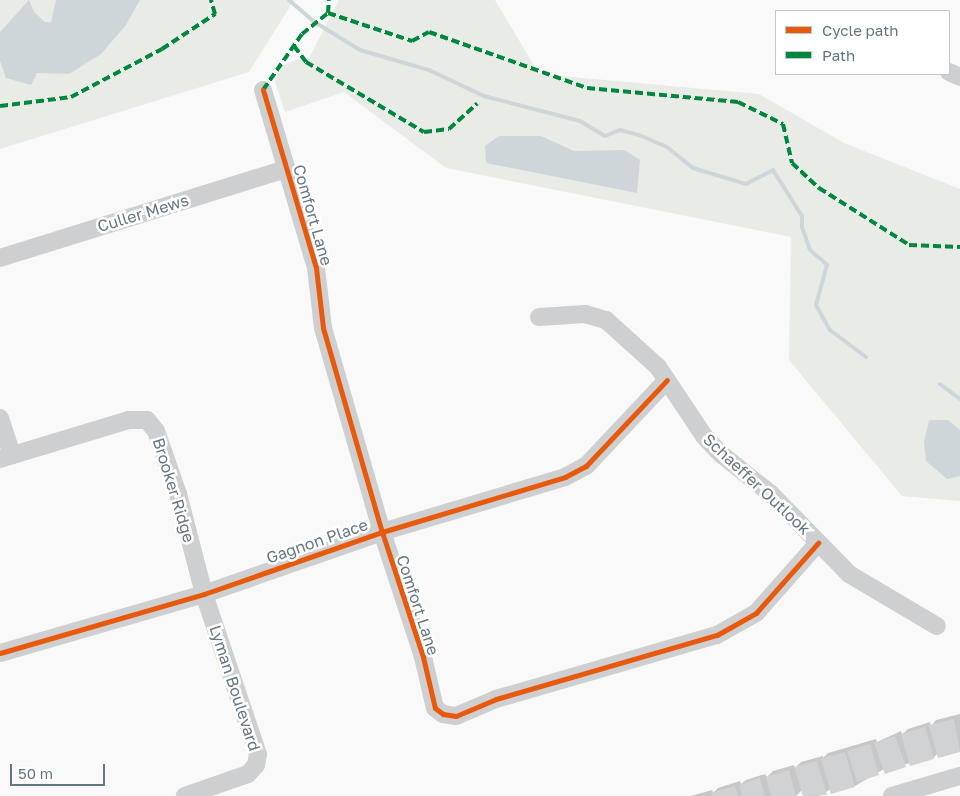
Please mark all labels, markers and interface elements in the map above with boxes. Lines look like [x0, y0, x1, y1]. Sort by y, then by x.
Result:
legend [775, 10, 950, 75]
text: Cycle path [822, 21, 898, 39]
text: Path [822, 46, 855, 64]
street label: Comfort Lane [289, 162, 337, 268]
street label: Culler Mews [95, 190, 191, 236]
street label: Schaeffer Outlook [700, 429, 814, 539]
street label: Brooker Ridge [149, 435, 199, 545]
street label: Gagnon Place [264, 515, 370, 567]
street label: Comfort Lane [393, 552, 443, 658]
street label: Lyman Boulevard [206, 623, 264, 753]
scale bar [12, 754, 108, 786]
text: 50 m [18, 764, 53, 782]

